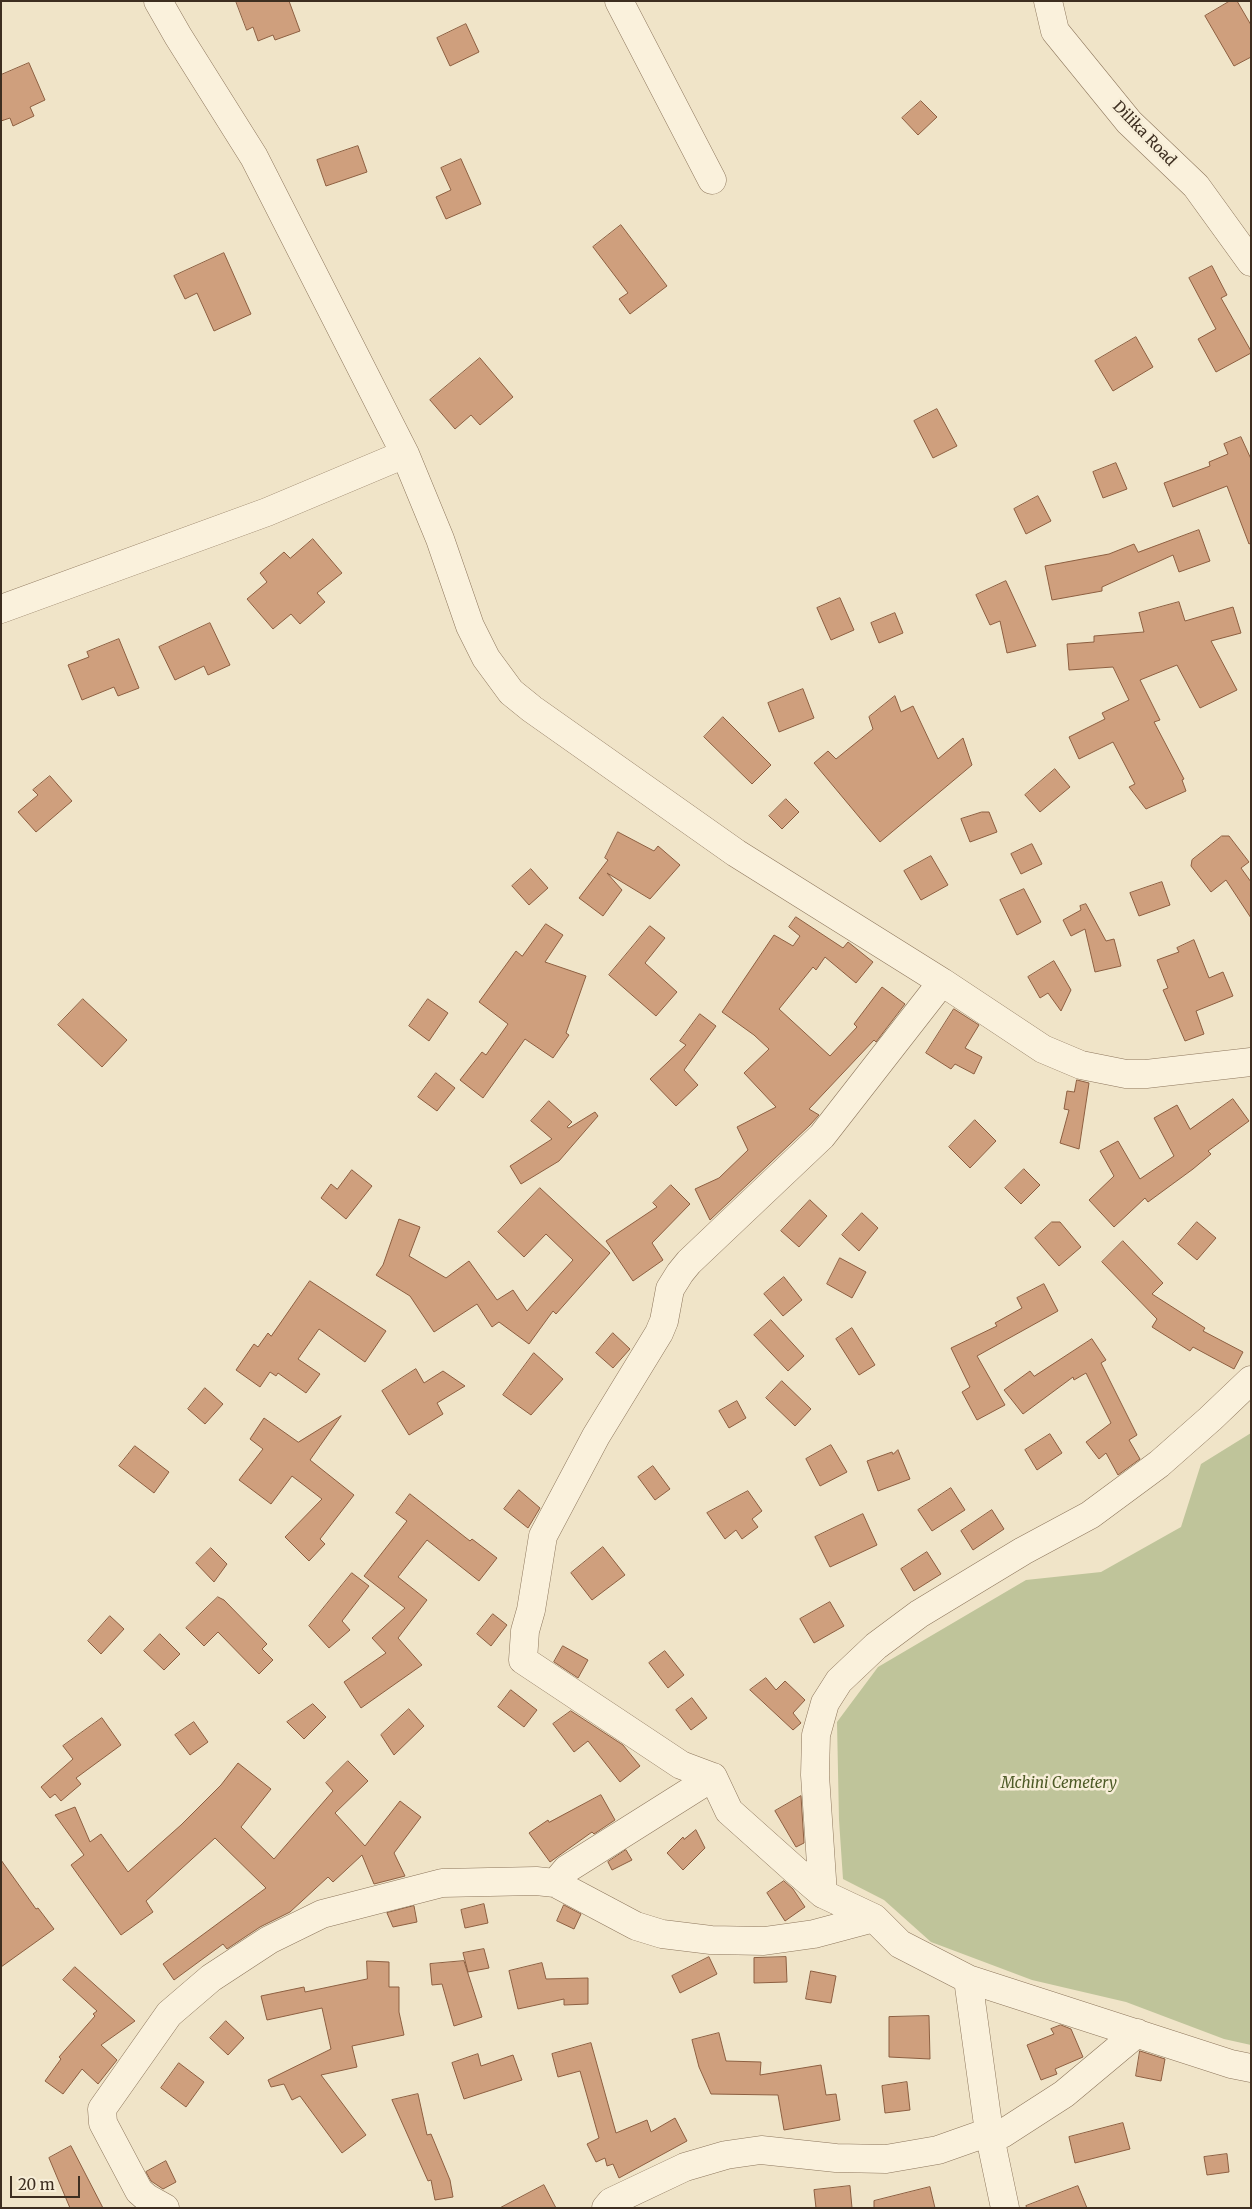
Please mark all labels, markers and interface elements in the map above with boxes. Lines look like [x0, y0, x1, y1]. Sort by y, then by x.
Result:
street label: Dilika Road [1109, 98, 1179, 170]
park label: Mchini Cemetery [1001, 1775, 1117, 1793]
scale bar [12, 2166, 82, 2198]
text: 20 m [18, 2175, 55, 2194]

